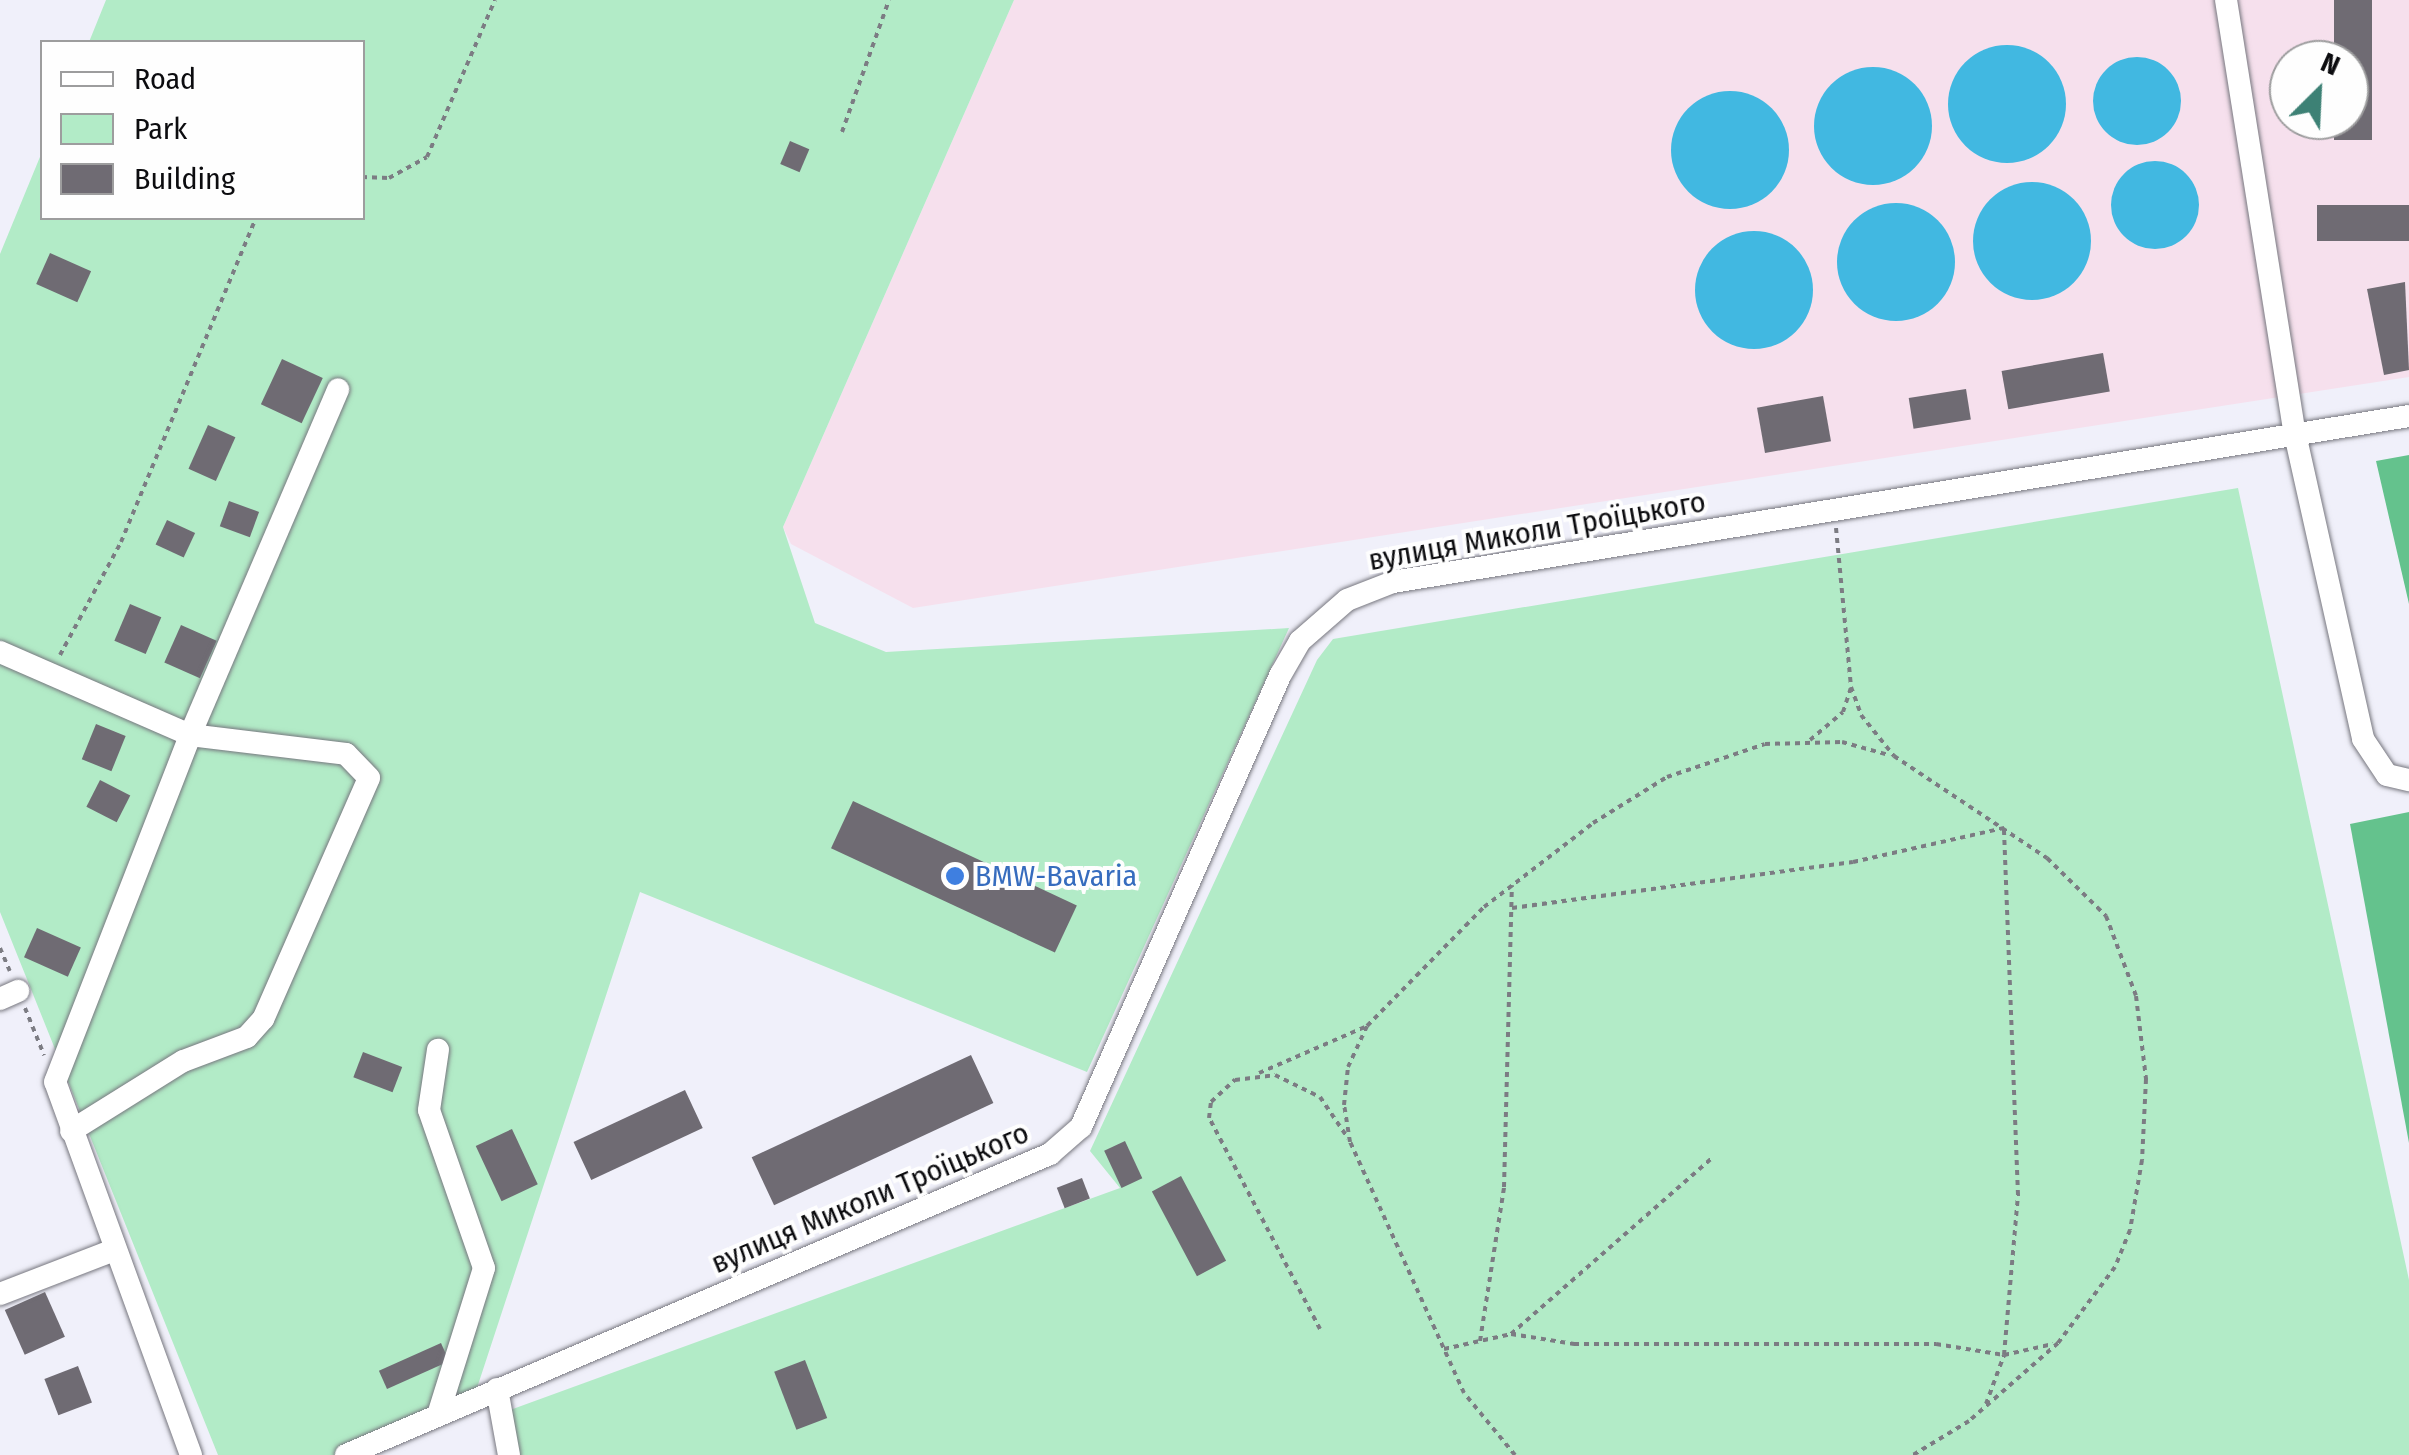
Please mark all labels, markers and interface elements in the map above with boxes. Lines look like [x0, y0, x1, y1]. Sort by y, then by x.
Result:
legend [40, 40, 365, 220]
north arrow [2269, 40, 2369, 140]
text: N [2316, 45, 2345, 82]
text: Road [134, 61, 196, 97]
text: Park [134, 111, 187, 147]
text: Building [134, 161, 235, 197]
street label: вулиця Миколи Троїцького [1366, 484, 1708, 578]
place label: BMW-Bavaria [975, 858, 1137, 894]
marker: BMW-Bavaria [944, 865, 966, 887]
street label: вулиця Миколи Троїцького [706, 1115, 1034, 1281]

